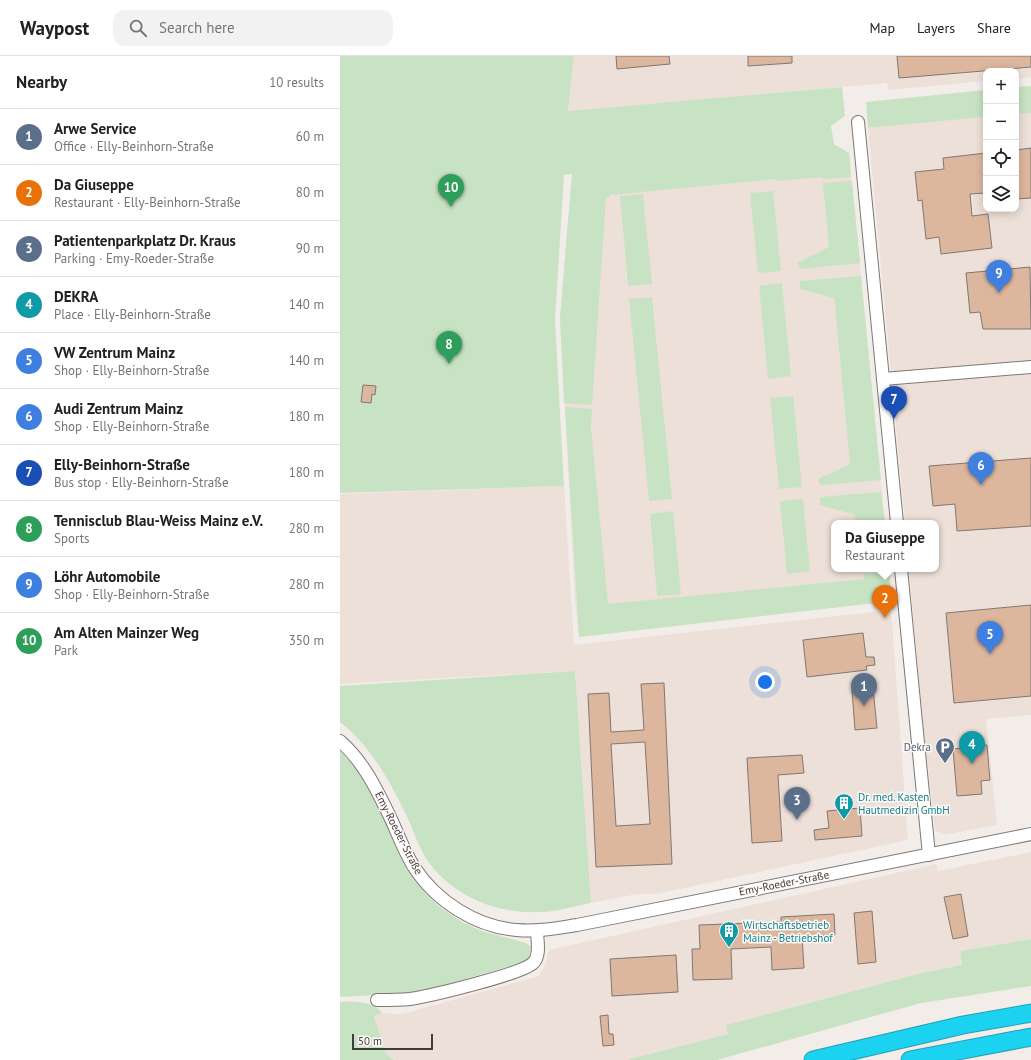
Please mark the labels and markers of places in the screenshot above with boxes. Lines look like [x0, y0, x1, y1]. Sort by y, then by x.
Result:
pin: 10 [438, 174, 464, 207]
pin: 9 [986, 260, 1012, 293]
pin: 8 [436, 331, 462, 364]
pin: 7 [881, 386, 907, 419]
pin: 6 [968, 452, 994, 485]
pin: 2 [872, 585, 898, 618]
pin: 5 [977, 621, 1003, 654]
pin: 1 [851, 673, 877, 706]
pin: 4 [959, 731, 985, 764]
parking icon: Dekra [934, 736, 956, 764]
place label: Dekra [904, 740, 931, 754]
pin: 3 [784, 787, 810, 820]
place label: Dr. med. Kasten Hautmedizin GmbH [858, 790, 950, 817]
building icon: Dr. med. Kasten Hautmedizin GmbH [833, 792, 855, 820]
place label: Wirtschaftsbetrieb Mainz - Betriebshof [743, 918, 833, 945]
building icon: Wirtschaftsbetrieb Mainz - Betriebshof [718, 920, 740, 948]

